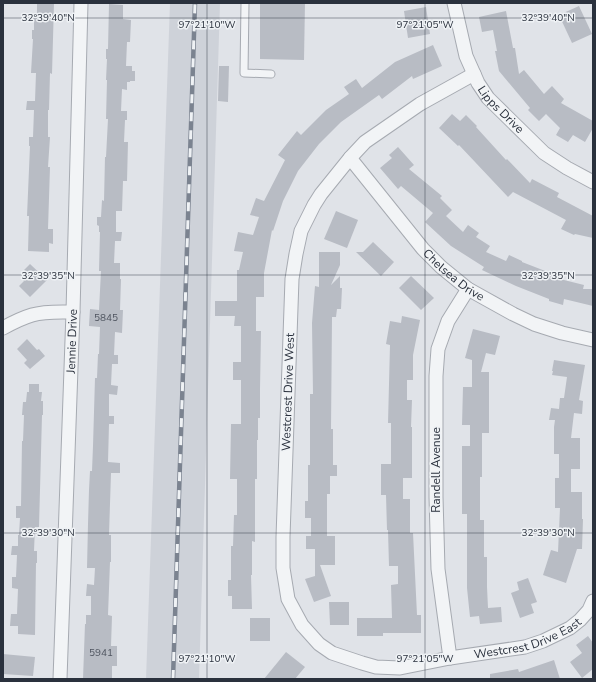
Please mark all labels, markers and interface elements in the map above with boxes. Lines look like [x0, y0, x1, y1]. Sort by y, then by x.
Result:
text: 32°39'40"N [21, 11, 75, 25]
text: 32°39'40"N [521, 11, 575, 25]
text: 97°21'10"W [179, 18, 235, 32]
text: 97°21'05"W [397, 18, 453, 32]
street label: Lipps Drive [474, 83, 527, 137]
street label: Chelsea Drive [419, 245, 487, 304]
text: 32°39'35"N [21, 269, 75, 283]
text: 32°39'35"N [521, 269, 575, 283]
street label: Jennie Drive [63, 309, 81, 375]
house number: 5845 [94, 311, 118, 325]
street label: Westcrest Drive West [278, 332, 298, 451]
street label: Randell Avenue [428, 427, 444, 513]
text: 32°39'30"N [21, 526, 75, 540]
text: 32°39'30"N [521, 526, 575, 540]
street label: Westcrest Drive East [473, 614, 585, 662]
house number: 5941 [89, 646, 113, 660]
text: 97°21'10"W [179, 652, 235, 666]
text: 97°21'05"W [397, 652, 453, 666]

